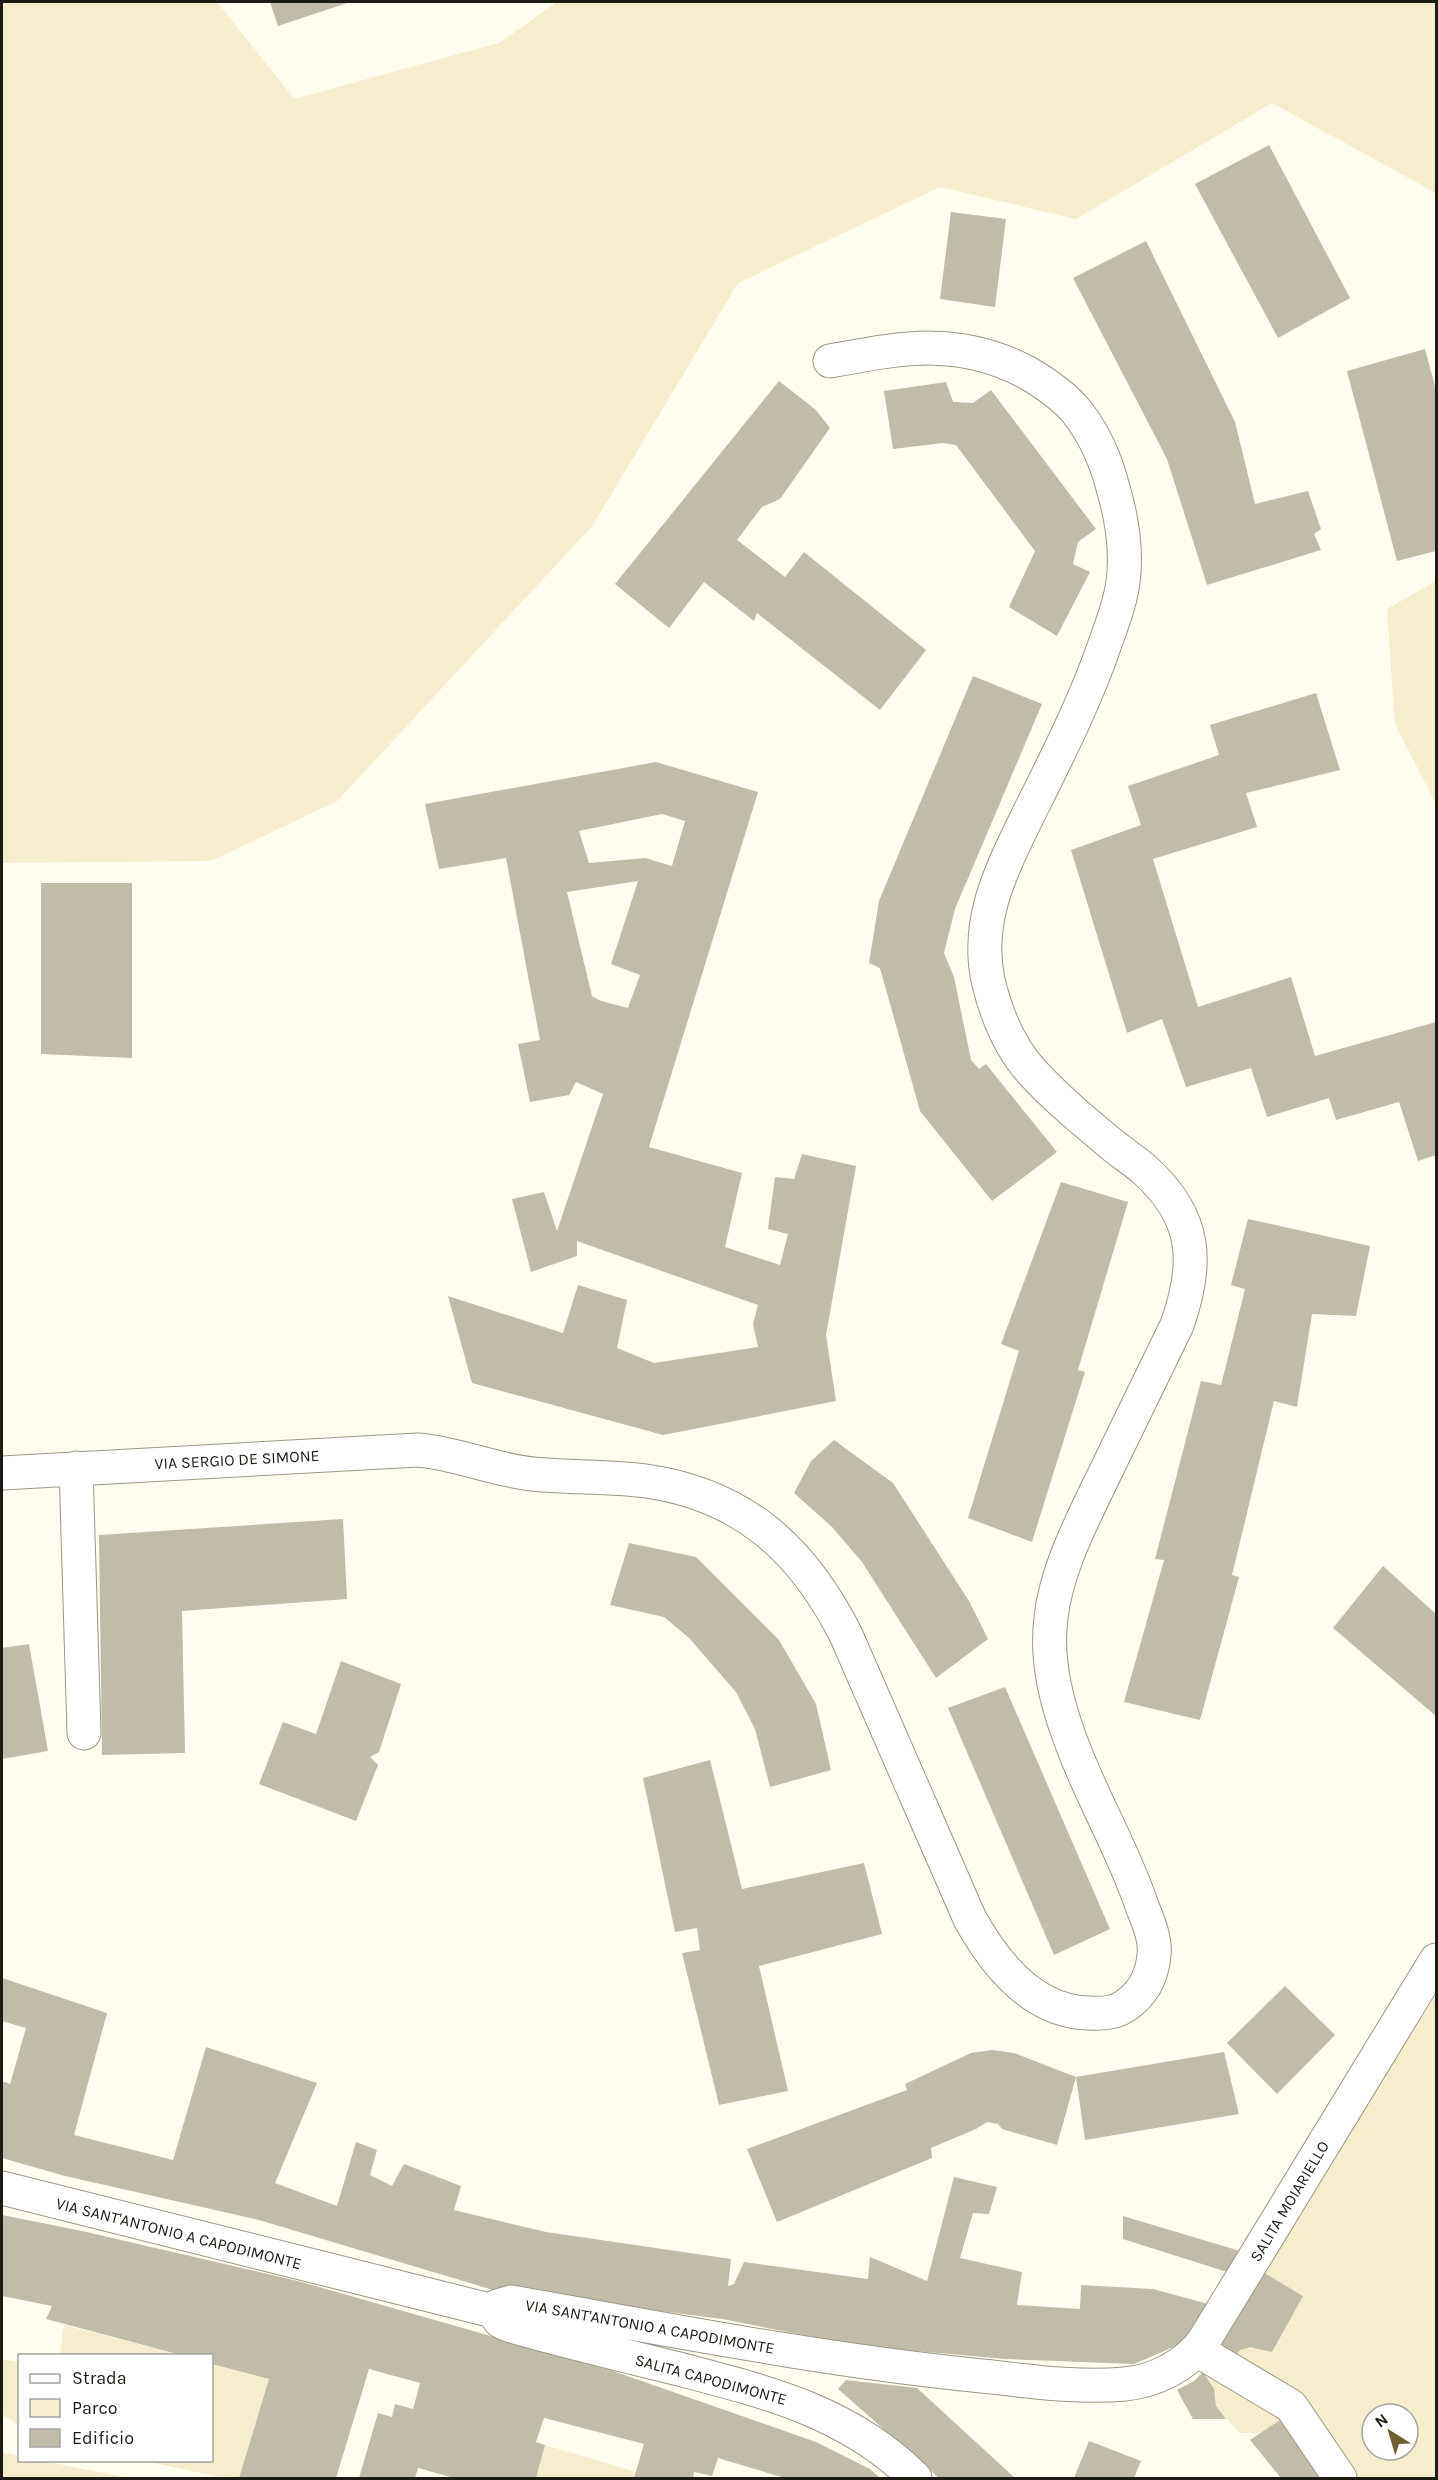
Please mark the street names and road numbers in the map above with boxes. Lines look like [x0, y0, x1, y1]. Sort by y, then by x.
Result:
street label: VIA SERGIO DE SIMONE [154, 1446, 320, 1473]
street label: SALITA MOIARIELLO [1246, 2138, 1333, 2265]
street label: VIA SANT'ANTONIO A CAPODIMONTE [54, 2194, 304, 2273]
street label: VIA SANT'ANTONIO A CAPODIMONTE [524, 2295, 776, 2358]
street label: SALITA CAPODIMONTE [633, 2350, 789, 2409]

